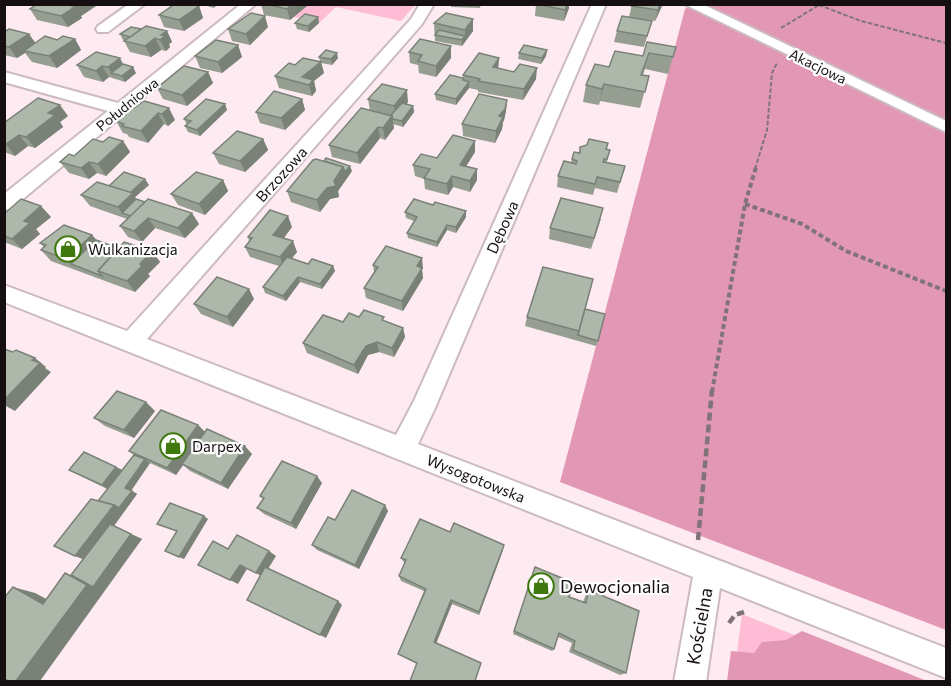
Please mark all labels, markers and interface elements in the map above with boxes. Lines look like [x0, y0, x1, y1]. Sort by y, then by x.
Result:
street label: Akacjowa [787, 45, 849, 87]
street label: Południowa [92, 74, 162, 134]
street label: Brzozowa [252, 143, 310, 205]
street label: Dębowa [482, 198, 522, 256]
shop icon: Wulkanizacja [53, 234, 83, 264]
place label: Wulkanizacja [88, 240, 178, 258]
shop icon: Darpex [158, 431, 188, 461]
place label: Darpex [192, 437, 242, 455]
street label: Wysogotowska [424, 450, 528, 506]
shop icon: Dewocjonalia [526, 571, 556, 601]
place label: Dewocjonalia [560, 575, 670, 597]
street label: Kościelna [681, 586, 717, 666]

